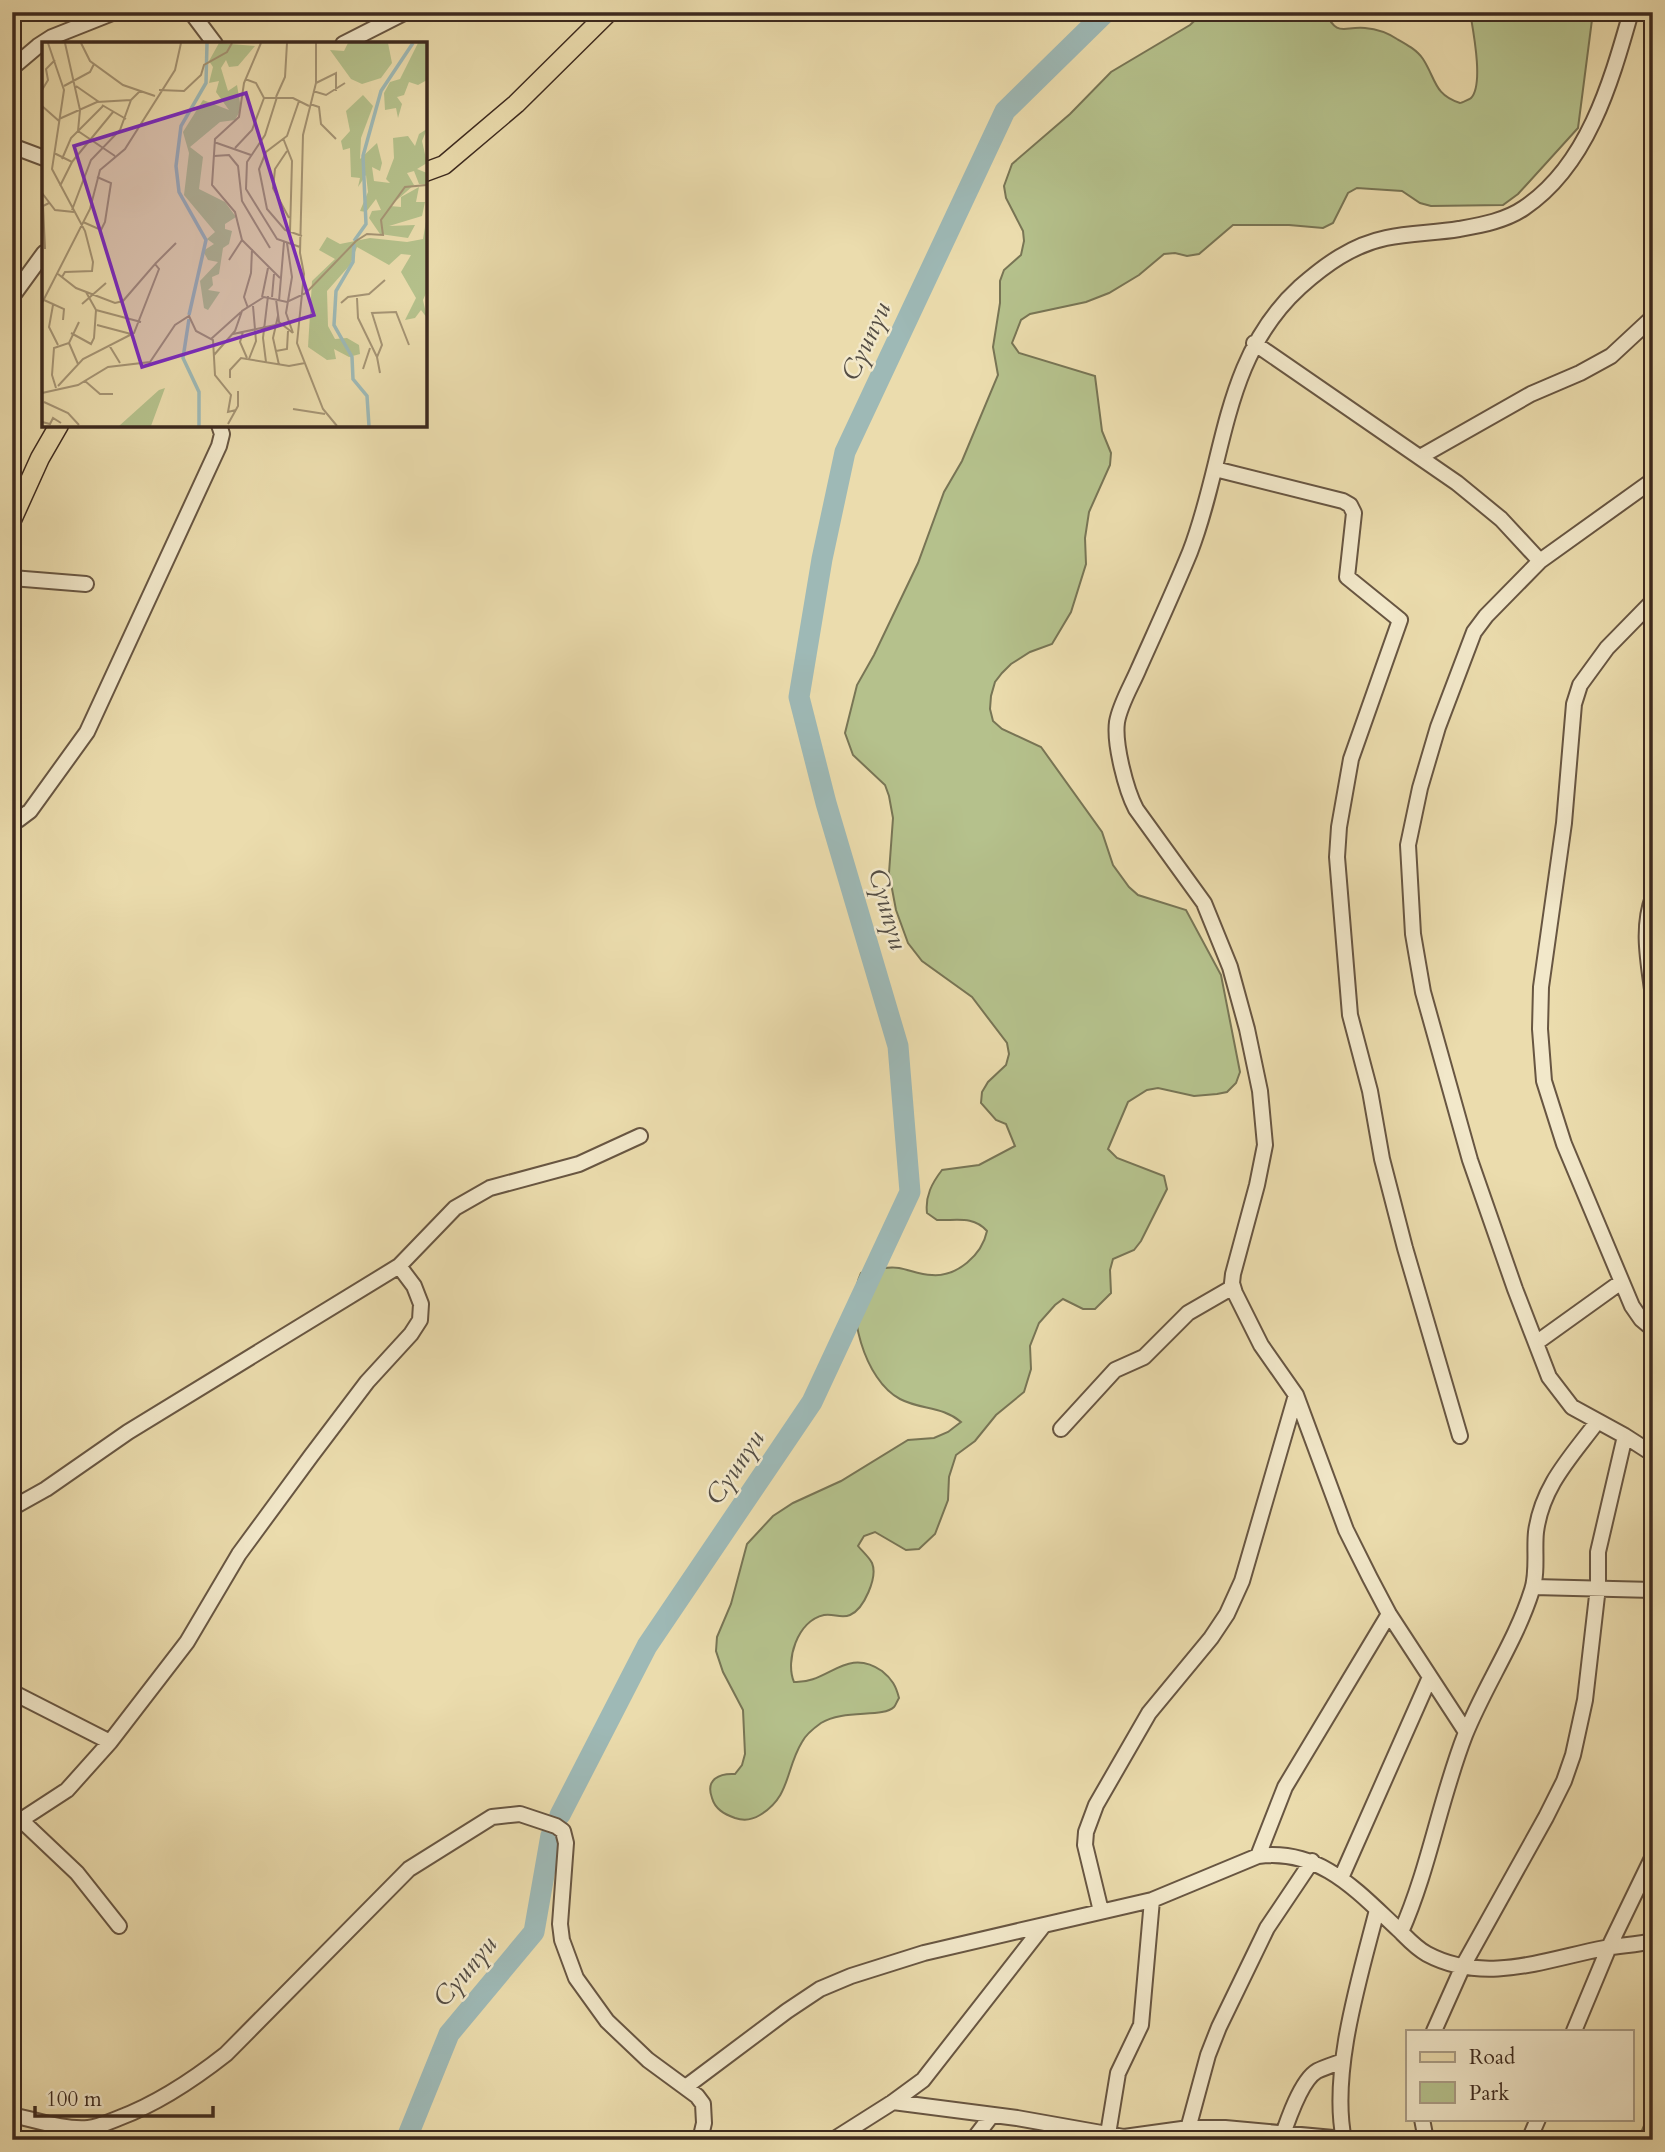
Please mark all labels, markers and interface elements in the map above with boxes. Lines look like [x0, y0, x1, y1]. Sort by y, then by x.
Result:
inset map [42, 42, 427, 427]
water label: Cyunyu [833, 296, 899, 386]
water label: Cyunyu [860, 864, 916, 954]
water label: Cyunyu [697, 1423, 773, 1511]
water label: Cyunyu [425, 1928, 505, 2014]
legend [1406, 2030, 1634, 2120]
text: Road [1469, 2043, 1515, 2072]
scale bar [35, 2075, 214, 2119]
text: Park [1469, 2079, 1510, 2108]
text: 100 m [46, 2085, 102, 2114]

